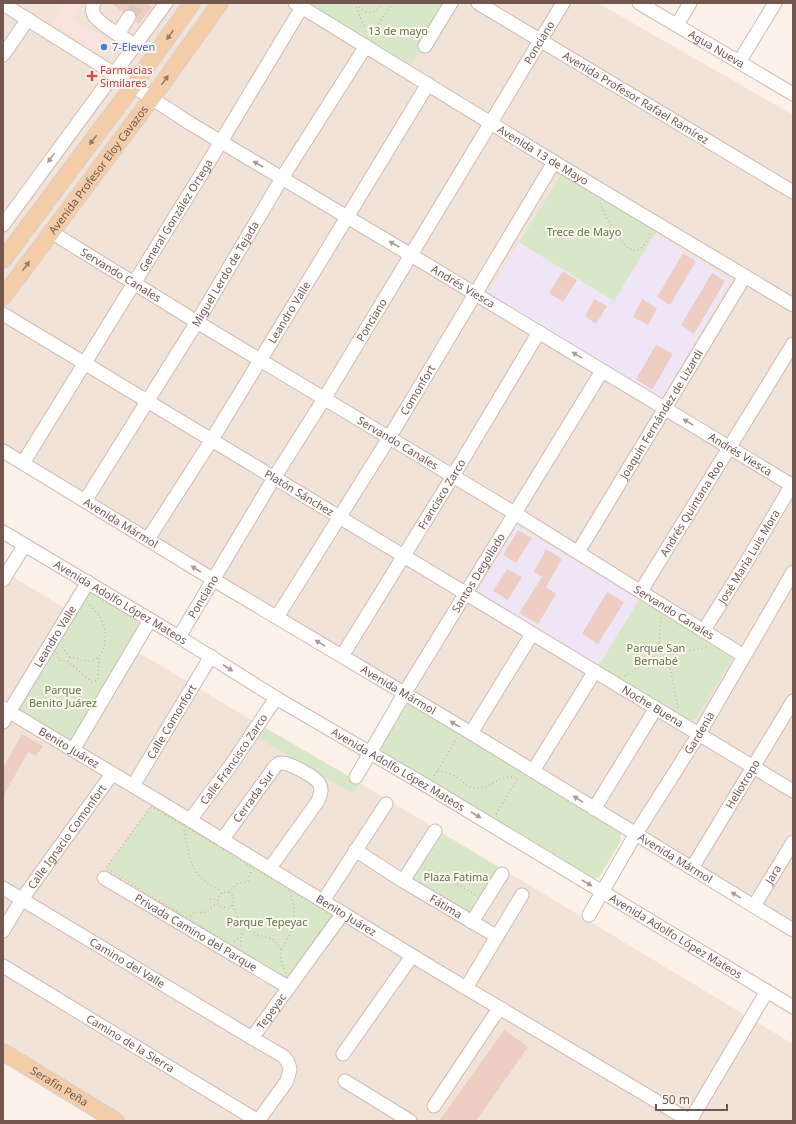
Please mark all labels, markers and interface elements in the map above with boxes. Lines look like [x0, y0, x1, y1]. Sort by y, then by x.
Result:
street label: Ponciano [520, 18, 558, 67]
park label: 13 de mayo [368, 23, 428, 38]
street label: Agua Nueva [686, 26, 747, 71]
one-way arrow [166, 30, 174, 40]
place label: 7-Eleven [112, 39, 155, 54]
marker: 7-Eleven [99, 42, 109, 52]
street label: Avenida Profesor Rafael Ramírez [560, 48, 712, 147]
place label: Farmacias Similares [100, 62, 152, 90]
marker: Farmacias Similares [87, 71, 97, 81]
one-way arrow [161, 75, 169, 85]
street label: Avenida Profesor Eloy Cavazos [45, 102, 151, 237]
street label: Avenida 13 de Mayo [495, 121, 592, 188]
one-way arrow [90, 135, 98, 145]
one-way arrow [47, 153, 56, 164]
street label: General González Ortega [135, 156, 216, 274]
one-way arrow [252, 160, 264, 167]
street label: Miguel Lerdo de Tejada [188, 218, 262, 329]
park label: Trece de Mayo [547, 224, 622, 239]
one-way arrow [388, 241, 399, 248]
street label: Servando Canales [78, 244, 164, 305]
one-way arrow [22, 260, 30, 271]
street label: Andrés Viesca [429, 261, 498, 311]
street label: Leandro Valle [264, 278, 313, 346]
street label: Ponciano [352, 295, 390, 344]
street label: Joaquín Fernández de Lizardi [615, 346, 706, 482]
one-way arrow [572, 351, 582, 359]
street label: Comonfort [396, 362, 438, 418]
street label: Servando Canales [355, 412, 442, 473]
one-way arrow [682, 419, 694, 426]
street label: Andrés Viesca [706, 429, 775, 479]
street label: Francisco Zarco [414, 456, 469, 532]
street label: Andrés Quintana Roo [656, 457, 727, 559]
street label: Platón Sánchez [262, 466, 337, 519]
street label: Avenida Mármol [81, 494, 161, 551]
street label: José María Luis Mora [714, 507, 783, 607]
street label: Santos Degollado [448, 530, 508, 615]
street label: Avenida Adolfo López Mateos [52, 556, 190, 647]
one-way arrow [190, 566, 202, 573]
street label: Ponciano [184, 572, 222, 621]
street label: Servando Canales [631, 581, 717, 643]
street label: Leandro Valle [30, 602, 79, 670]
one-way arrow [314, 639, 326, 646]
park label: Parque San Bernabé [627, 640, 685, 668]
street label: Avenida Mármol [358, 661, 439, 718]
one-way arrow [222, 664, 234, 671]
street label: Calle Comonfort [143, 681, 199, 761]
park label: Parque Benito Juárez [29, 682, 97, 710]
street label: Noche Buena [619, 682, 687, 730]
street label: Gardenia [680, 709, 718, 757]
street label: Calle Francisco Zarco [196, 710, 271, 807]
one-way arrow [449, 721, 461, 728]
street label: Benito Juárez [36, 723, 102, 771]
street label: Avenida Adolfo López Mateos [329, 724, 468, 814]
street label: Heliotropo [722, 756, 763, 811]
street label: Cerrada Sur [229, 766, 278, 825]
street label: Calle Ignacio Comonfort [24, 781, 109, 892]
one-way arrow [572, 796, 584, 803]
one-way arrow [470, 812, 482, 819]
street label: Avenida Mármol [636, 829, 716, 886]
street label: Jara [761, 862, 784, 887]
park label: Plaza Fatima [423, 869, 489, 884]
one-way arrow [582, 879, 592, 887]
street label: Privada Camino del Parque [132, 890, 260, 974]
street label: Avenida Adolfo López Mateos [607, 890, 745, 982]
street label: Benito Juárez [313, 891, 379, 939]
street label: Fátima [427, 891, 465, 921]
one-way arrow [730, 891, 742, 898]
park label: Parque Tepeyac [226, 914, 308, 929]
street label: Camino del Valle [87, 934, 168, 991]
street label: Tepeyac [253, 990, 289, 1032]
street label: Camino de la Sierra [84, 1010, 177, 1075]
street label: Serafín Peña [28, 1063, 91, 1109]
scale bar [656, 1086, 727, 1112]
text: 50 m [662, 1091, 690, 1108]

